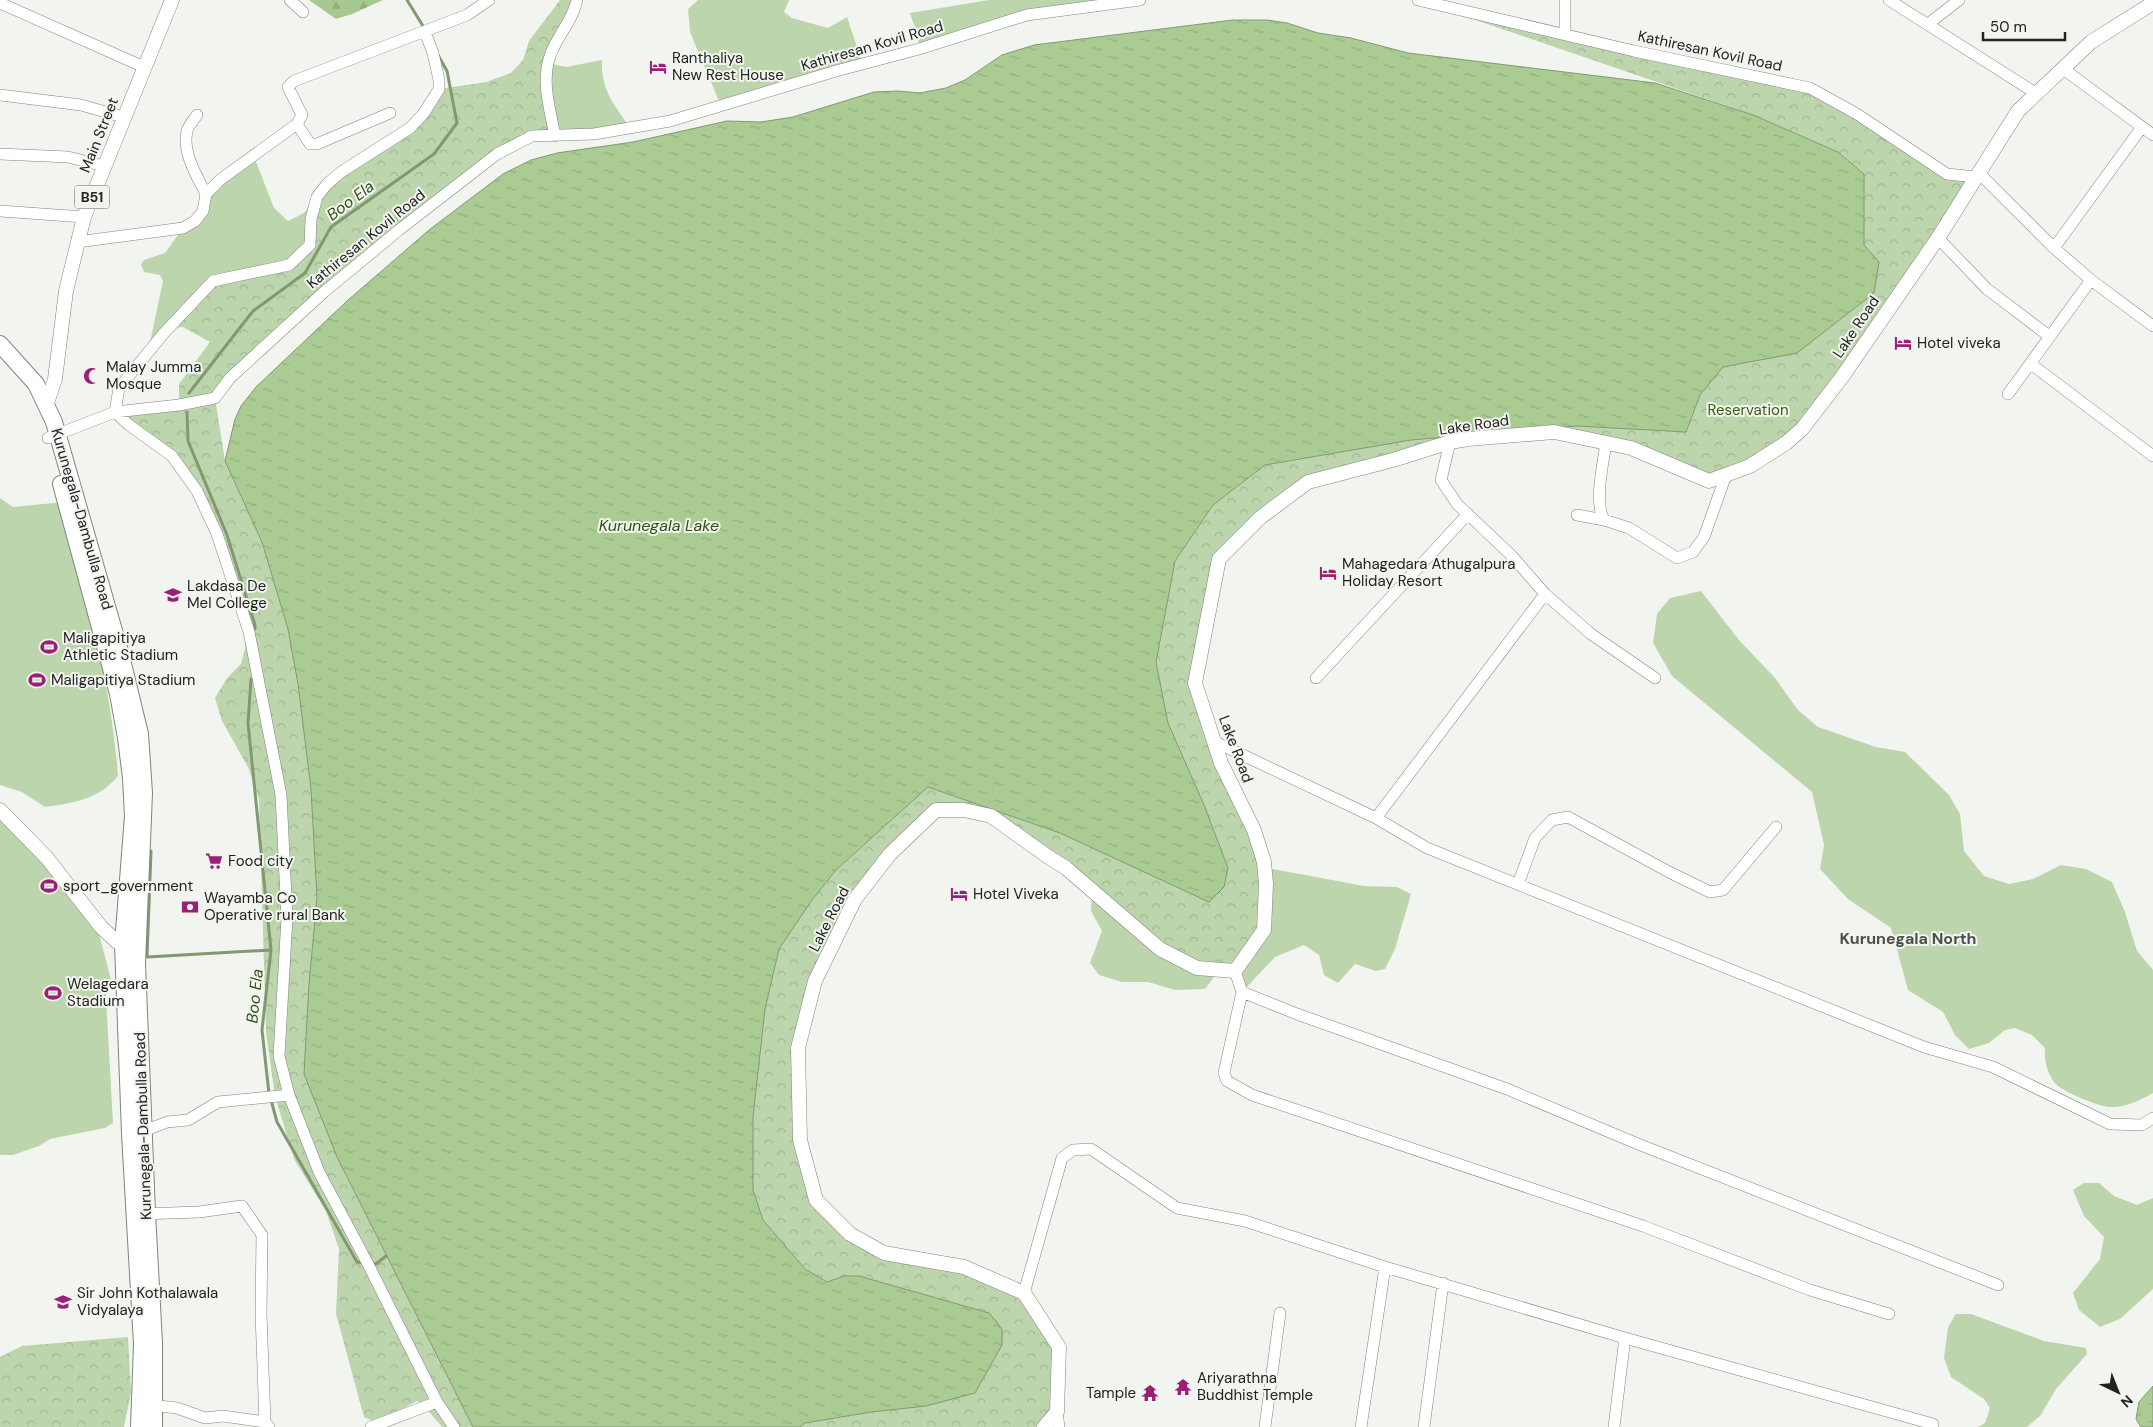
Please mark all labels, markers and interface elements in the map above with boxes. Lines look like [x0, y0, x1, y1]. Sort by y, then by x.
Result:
scale bar [1983, 10, 2066, 42]
street label: Kathiresan Kovil Road [799, 16, 945, 76]
text: 50 m [1990, 17, 2027, 37]
street label: Kathiresan Kovil Road [1636, 26, 1784, 76]
place label: Ranthaliya New Rest House [672, 48, 784, 85]
hotel icon: Ranthaliya New Rest House [648, 57, 668, 77]
street label: Main Street [75, 94, 123, 176]
water label: Boo Ela [322, 176, 378, 225]
street label: Kathiresan Kovil Road [303, 185, 429, 293]
road number: B51 [74, 186, 110, 208]
street label: Lake Road [1828, 292, 1884, 362]
hotel icon: Hotel viveka [1893, 333, 1913, 353]
place label: Hotel viveka [1917, 333, 2001, 353]
place label: Malay Jumma Mosque [106, 357, 201, 394]
mosque icon: Malay Jumma Mosque [82, 366, 102, 386]
park label: Reservation [1707, 400, 1789, 420]
street label: Lake Road [1438, 410, 1510, 440]
street label: Kurunegala-Dambulla Road [46, 426, 118, 612]
water label: Kurunegala Lake [599, 515, 719, 536]
place label: Mahagedara Athugalpura Holiday Resort [1342, 554, 1515, 591]
hotel icon: Mahagedara Athugalpura Holiday Resort [1318, 563, 1338, 583]
place label: Lakdasa De Mel College [187, 576, 267, 613]
school or university icon: Lakdasa De Mel College [163, 585, 183, 605]
place label: Maligapitiya Athletic Stadium [63, 628, 178, 665]
sports icon: Maligapitiya Athletic Stadium [39, 637, 59, 657]
sports icon: Maligapitiya Stadium [27, 670, 47, 690]
place label: Maligapitiya Stadium [51, 670, 195, 690]
street label: Lake Road [1214, 713, 1258, 785]
supermarket icon: Food city [204, 851, 224, 871]
place label: Food city [228, 851, 294, 871]
sports icon: sport_government [39, 876, 59, 896]
place label: sport_government [63, 876, 193, 896]
street label: Lake Road [804, 883, 854, 955]
hotel icon: Hotel Viveka [949, 884, 969, 904]
place label: Hotel Viveka [973, 884, 1059, 904]
place label: Wayamba Co Operative rural Bank [204, 888, 346, 925]
bank icon: Wayamba Co Operative rural Bank [180, 897, 200, 917]
district label: Kurunegala North [1840, 928, 1977, 949]
water label: Boo Ela [241, 968, 268, 1024]
place label: Welagedara Stadium [67, 974, 149, 1011]
sports icon: Welagedara Stadium [43, 983, 63, 1003]
street label: Kurunegala-Dambulla Road [130, 1032, 156, 1220]
place label: Sir John Kothalawala Vidyalaya [77, 1283, 218, 1320]
school or university icon: Sir John Kothalawala Vidyalaya [53, 1292, 73, 1312]
north arrow [2093, 1367, 2143, 1417]
place label: Ariyarathna Buddhist Temple [1197, 1368, 1313, 1405]
temple icon: Ariyarathna Buddhist Temple [1173, 1377, 1193, 1397]
place label: Tample [1086, 1383, 1136, 1403]
temple icon: Tample [1140, 1383, 1160, 1403]
text: N [2117, 1391, 2137, 1412]

